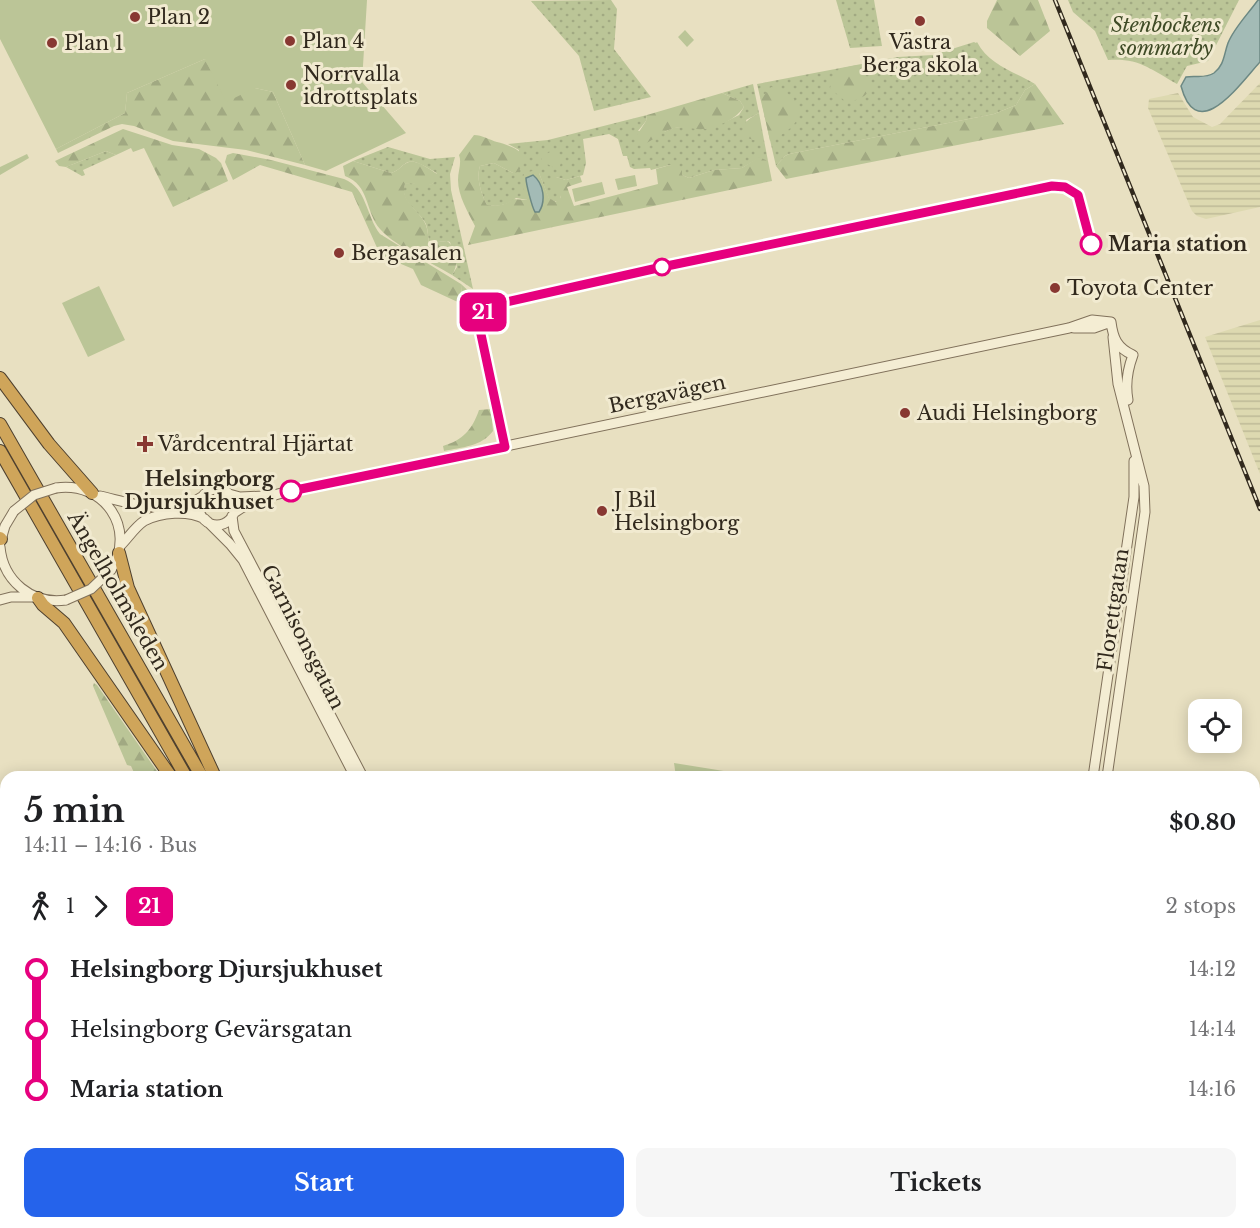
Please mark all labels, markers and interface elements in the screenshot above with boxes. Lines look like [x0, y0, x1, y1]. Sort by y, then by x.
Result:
place label: Plan 2 [147, 5, 210, 29]
marker: Plan 2 [128, 10, 142, 24]
park label: Stenbockens sommarby [1111, 13, 1221, 60]
marker: Västra Berga skola [913, 14, 927, 28]
place label: Plan 4 [302, 29, 365, 53]
place label: Västra Berga skola [862, 30, 979, 77]
place label: Plan 1 [64, 31, 124, 55]
marker: Plan 4 [283, 34, 297, 48]
marker: Plan 1 [45, 36, 59, 50]
place label: Norrvalla idrottsplats [303, 62, 418, 109]
marker: Norrvalla idrottsplats [284, 78, 298, 92]
place label: Maria station [1108, 232, 1248, 256]
marker: Maria station [1080, 233, 1102, 255]
place label: Bergasalen [351, 241, 463, 265]
marker: Bergasalen [332, 246, 346, 260]
unlabelled marker [653, 258, 671, 276]
place label: Toyota Center [1067, 276, 1213, 300]
marker: Toyota Center [1048, 281, 1062, 295]
line badge: 21 [456, 292, 510, 332]
text: 21 [472, 299, 494, 325]
street label: Bergavägen [606, 370, 728, 418]
place label: Audi Helsingborg [916, 401, 1098, 425]
marker: Audi Helsingborg [898, 406, 912, 420]
place label: Vårdcentral Hjärtat [157, 432, 354, 456]
marker: Vårdcentral Hjärtat [136, 435, 154, 453]
place label: Helsingborg Djursjukhuset [124, 467, 275, 514]
marker: Helsingborg Djursjukhuset [280, 480, 302, 502]
place label: J Bil Helsingborg [611, 488, 740, 535]
marker: J Bil Helsingborg [595, 504, 609, 518]
street label: Ängelholmsleden [62, 506, 174, 675]
street label: Florettgatan [1092, 547, 1134, 673]
street label: Garnisonsgatan [256, 561, 350, 714]
map controls [1188, 699, 1242, 753]
button: locate [1188, 699, 1242, 753]
text: 5 min [24, 790, 125, 831]
text: $0.80 [1169, 809, 1236, 836]
text: 14:11 – 14:16 · Bus [24, 833, 197, 857]
icon: walk [24, 890, 57, 923]
icon: forward [84, 890, 117, 923]
text: 21 [138, 893, 161, 919]
text: 1 [66, 894, 75, 918]
text: 2 stops [1166, 894, 1236, 918]
text: Helsingborg Djursjukhuset [70, 956, 383, 983]
text: 14:12 [1188, 957, 1236, 981]
text: Helsingborg Gevärsgatan [70, 1016, 352, 1043]
text: 14:14 [1189, 1017, 1236, 1041]
text: Maria station [70, 1076, 223, 1103]
text: 14:16 [1188, 1077, 1236, 1101]
button: Start [24, 1148, 624, 1217]
button: Tickets [636, 1148, 1236, 1217]

